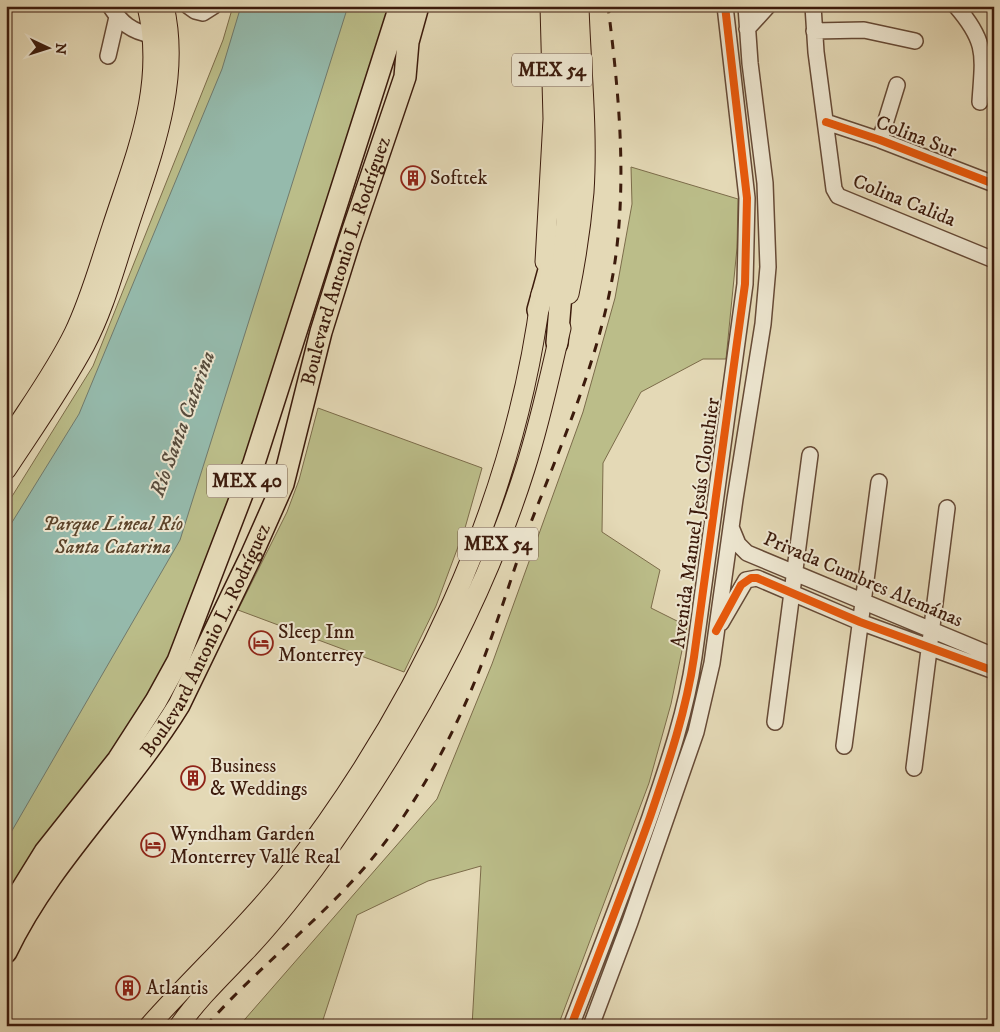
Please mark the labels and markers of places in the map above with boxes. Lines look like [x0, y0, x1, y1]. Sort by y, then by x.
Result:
building icon: Softtek [400, 165, 426, 191]
place label: Softtek [430, 166, 488, 191]
place label: Sleep Inn Monterrey [278, 620, 364, 668]
hotel icon: Sleep Inn Monterrey [248, 630, 274, 656]
place label: Business & Weddings [210, 754, 308, 802]
building icon: Business & Weddings [180, 765, 206, 791]
place label: Wyndham Garden Monterrey Valle Real [169, 822, 340, 870]
hotel icon: Wyndham Garden Monterrey Valle Real [140, 832, 166, 858]
building icon: Atlantis [115, 975, 141, 1001]
place label: Atlantis [146, 976, 209, 1001]

